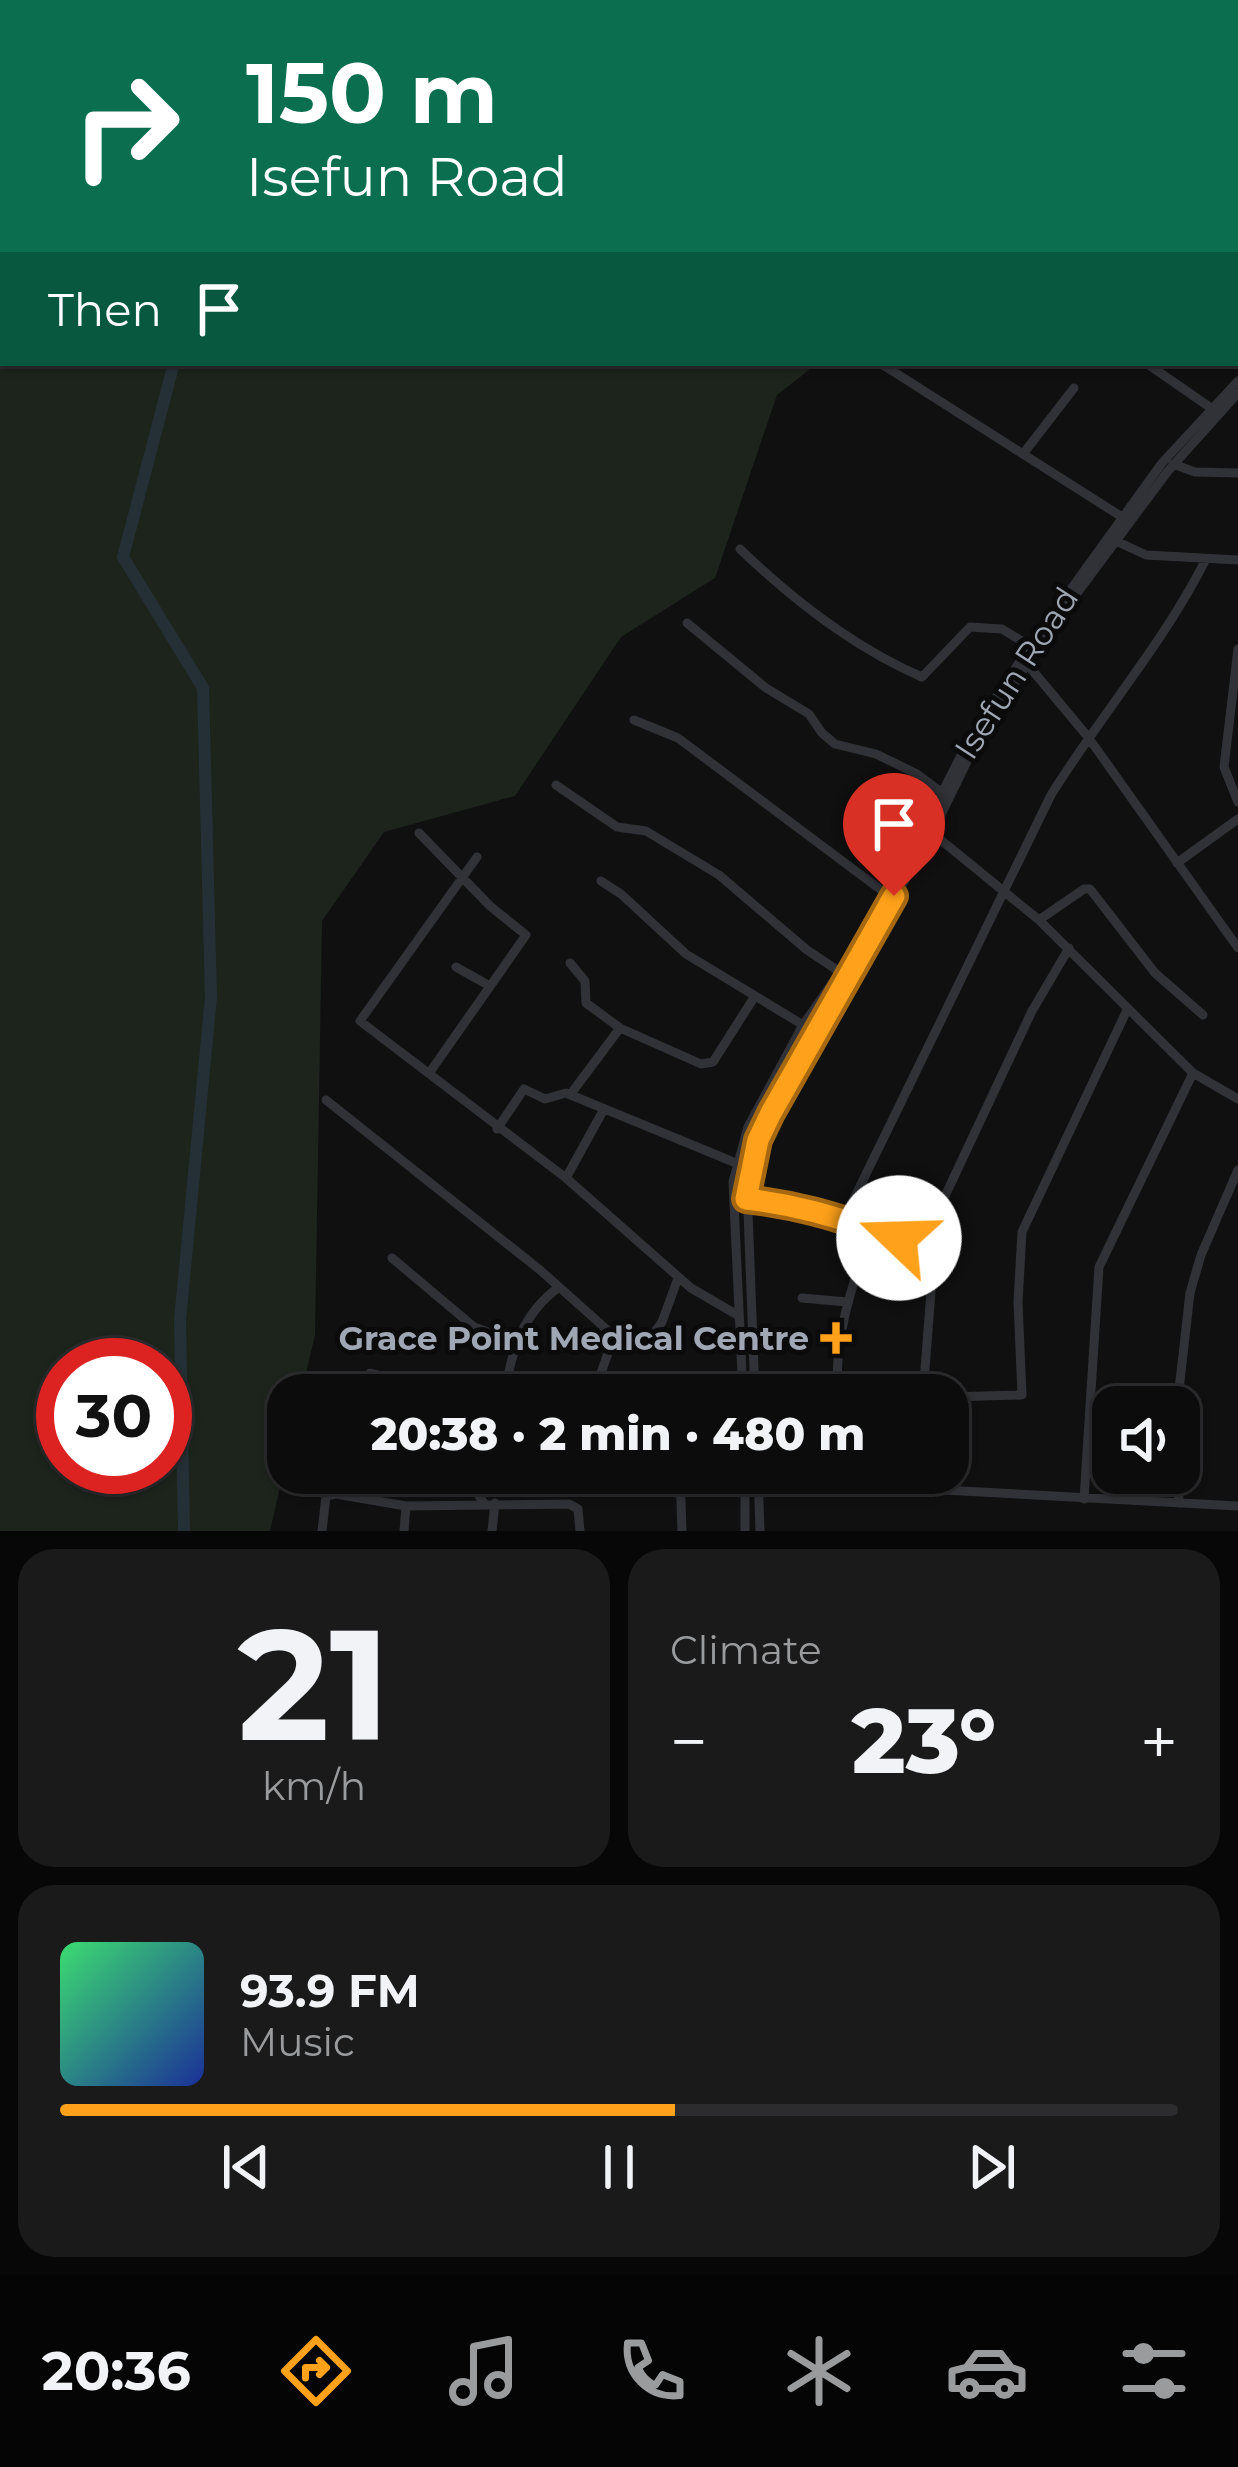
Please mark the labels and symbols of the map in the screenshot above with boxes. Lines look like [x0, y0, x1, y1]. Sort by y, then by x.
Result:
street label: Isefun Road [946, 580, 1086, 766]
pin [843, 773, 945, 896]
position arrow [836, 1175, 962, 1301]
place label: Grace Point Medical Centre [339, 1318, 809, 1358]
marker: Grace Point Medical Centre [820, 1322, 852, 1354]
speed limit sign: 30 [36, 1338, 192, 1494]

